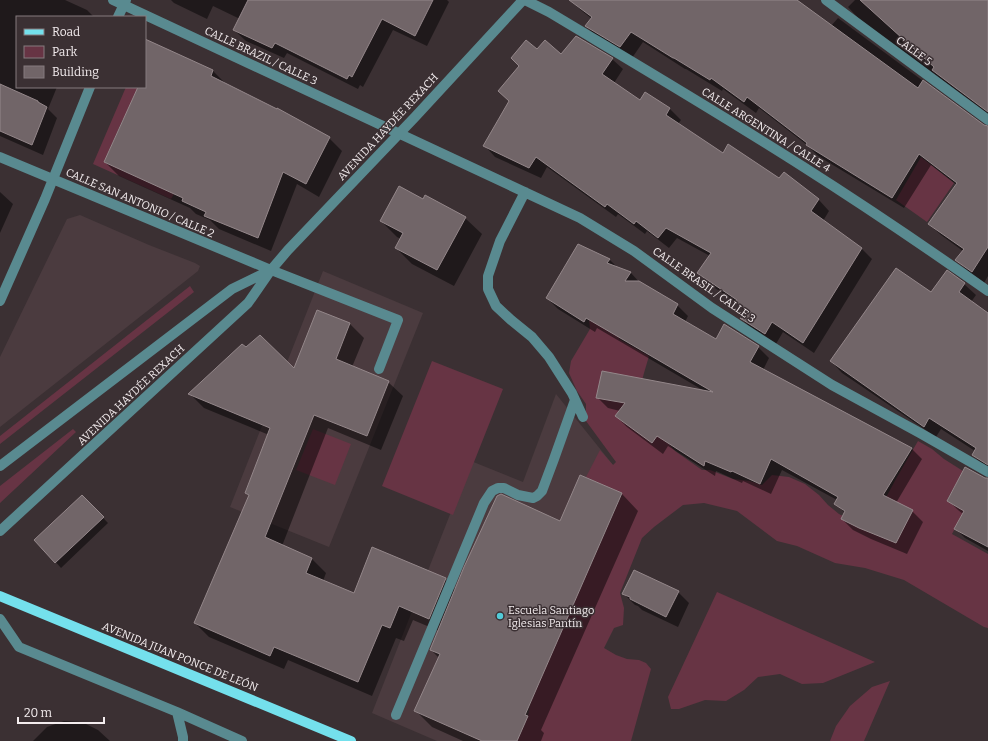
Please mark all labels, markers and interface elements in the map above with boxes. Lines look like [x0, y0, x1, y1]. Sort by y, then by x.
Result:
legend [16, 16, 146, 88]
street label: CALLE BRAZIL / CALLE 3 [203, 24, 319, 88]
text: Road [52, 25, 80, 39]
street label: CALLE 5 [893, 34, 935, 68]
text: Park [52, 45, 78, 59]
text: Building [52, 65, 99, 79]
street label: AVENIDA HAYDÉE REXACH [334, 70, 441, 183]
street label: CALLE ARGENTINA / CALLE 4 [699, 85, 833, 175]
street label: CALLE SAN ANTONIO / CALLE 2 [64, 166, 216, 240]
street label: CALLE BRASIL / CALLE 3 [650, 245, 758, 325]
street label: AVENIDA HAYDÉE REXACH [74, 341, 187, 448]
place label: Escuela Santiago Iglesias Pantín [508, 604, 594, 630]
marker: Escuela Santiago Iglesias Pantín [495, 611, 505, 621]
street label: AVENIDA JUAN PONCE DE LEÓN [100, 619, 260, 694]
scale bar [18, 699, 104, 725]
text: 20 m [24, 706, 53, 720]

